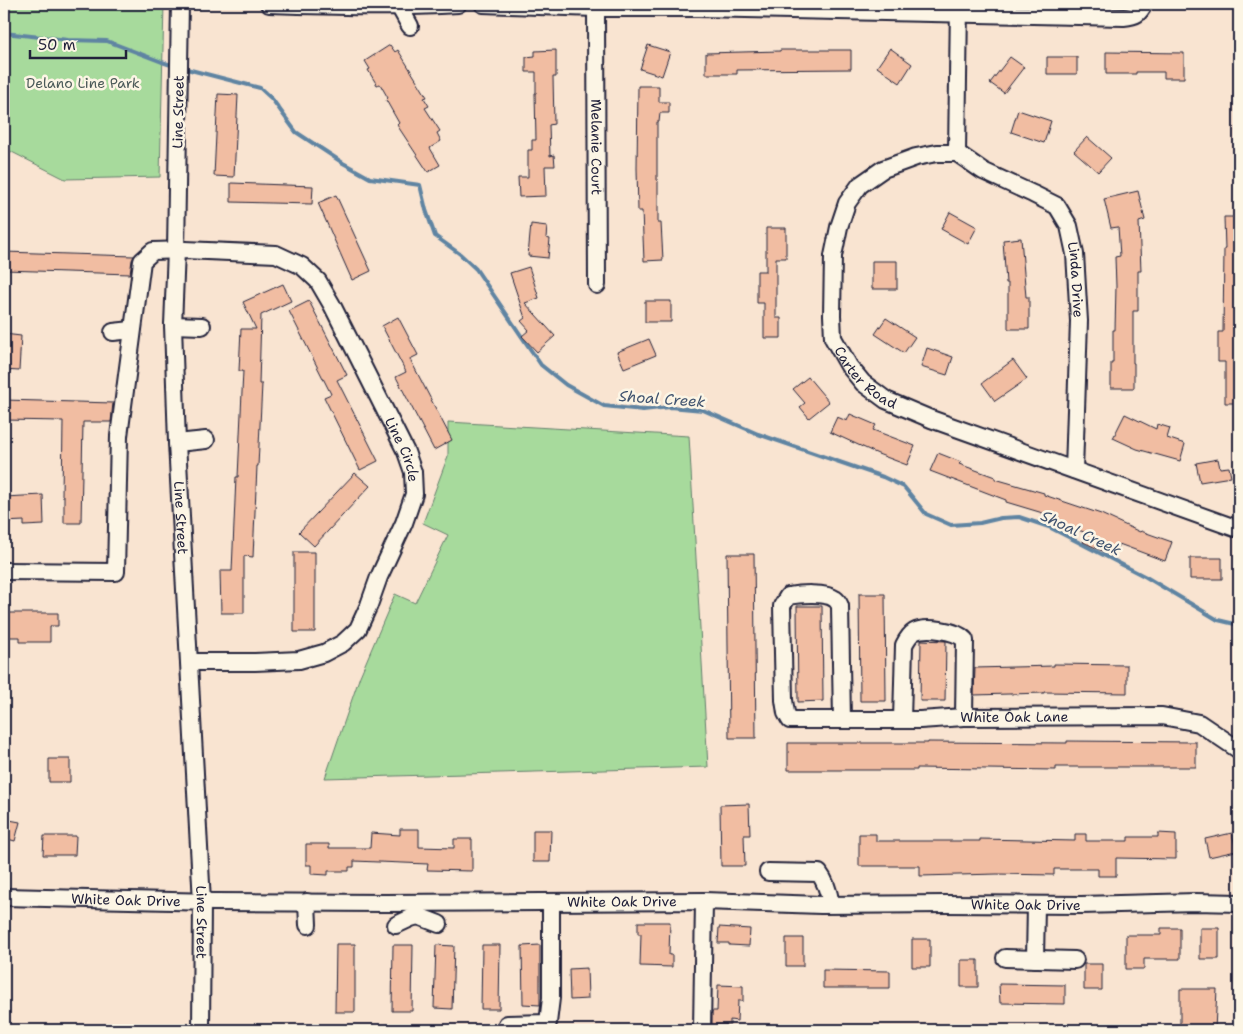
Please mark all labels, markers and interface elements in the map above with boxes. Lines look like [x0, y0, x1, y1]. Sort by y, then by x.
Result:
scale bar [30, 28, 126, 60]
text: 50 m [38, 35, 76, 55]
park label: Delano Line Park [26, 74, 140, 92]
street label: Line Street [168, 75, 188, 149]
street label: Melanie Court [587, 99, 606, 195]
street label: Linda Drive [1064, 240, 1088, 318]
street label: Carter Road [831, 343, 900, 413]
water label: Shoal Creek [618, 386, 706, 412]
street label: Line Circle [381, 414, 422, 482]
street label: Line Street [170, 481, 192, 555]
water label: Shoal Creek [1038, 506, 1125, 560]
street label: White Oak Lane [960, 707, 1069, 726]
street label: Line Street [192, 885, 211, 959]
street label: White Oak Drive [71, 890, 181, 910]
street label: White Oak Drive [567, 892, 677, 911]
street label: White Oak Drive [971, 895, 1081, 914]

